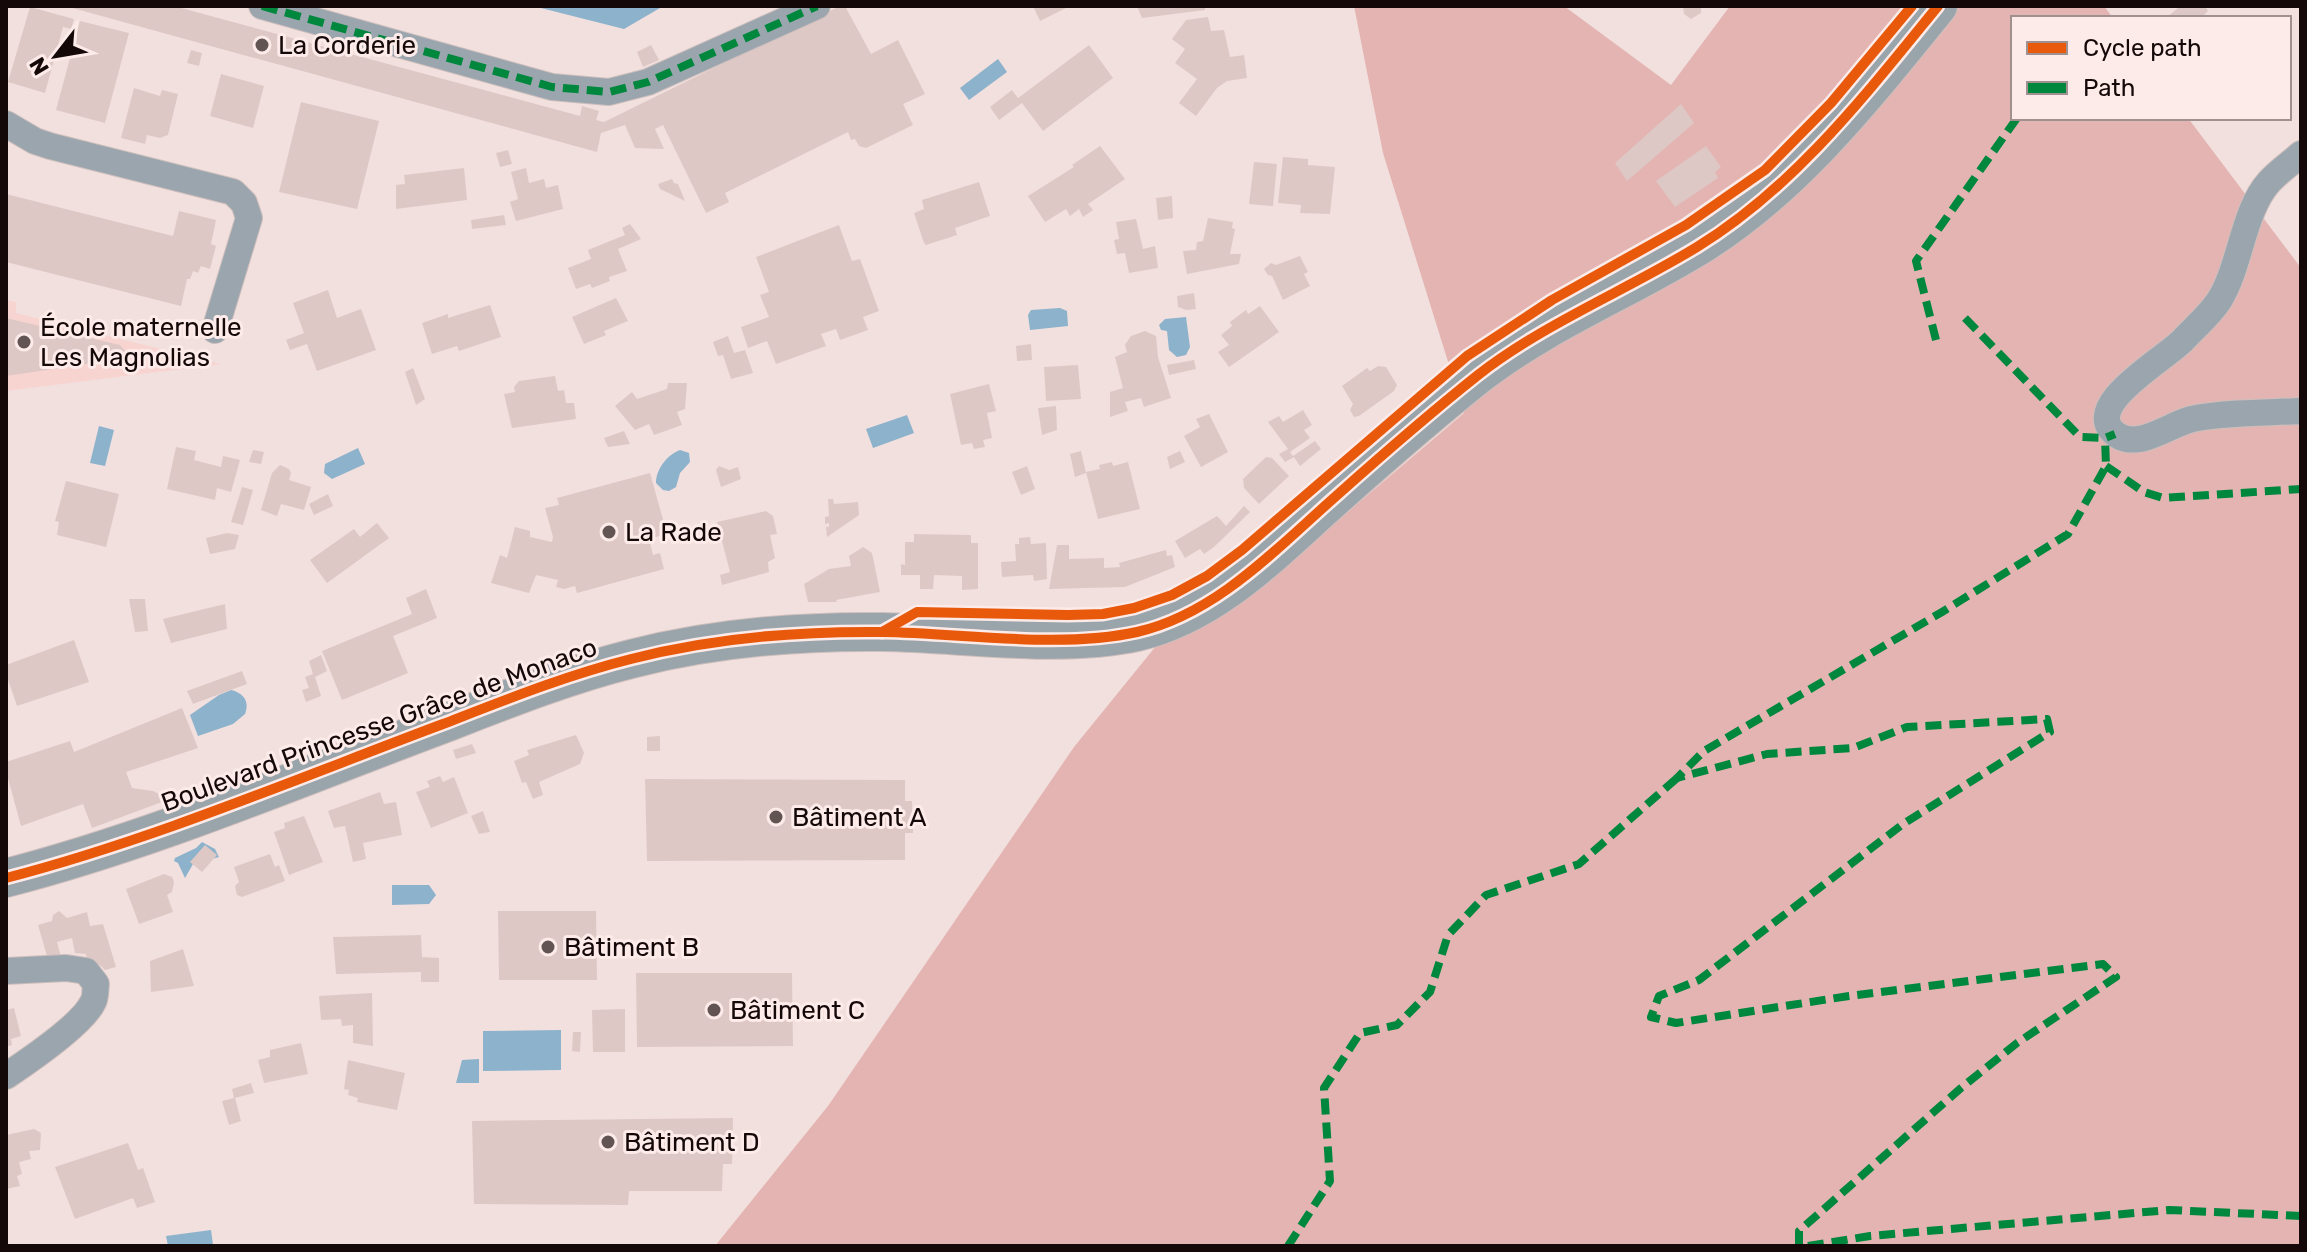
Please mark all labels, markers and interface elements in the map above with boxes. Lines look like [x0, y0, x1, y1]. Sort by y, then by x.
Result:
north arrow [16, 16, 96, 96]
legend [2011, 16, 2291, 120]
place label: La Corderie [278, 30, 416, 61]
text: Cycle path [2083, 34, 2202, 62]
marker: La Corderie [253, 36, 271, 54]
text: N [24, 52, 55, 80]
text: Path [2083, 74, 2135, 102]
place label: École maternelle Les Magnolias [40, 312, 242, 373]
marker: École maternelle Les Magnolias [15, 333, 33, 351]
place label: La Rade [625, 517, 722, 548]
marker: La Rade [600, 523, 618, 541]
street label: Boulevard Princesse Grâce de Monaco [157, 632, 601, 818]
place label: Bâtiment A [792, 802, 927, 833]
marker: Bâtiment A [767, 808, 785, 826]
place label: Bâtiment B [564, 932, 699, 963]
marker: Bâtiment B [539, 938, 557, 956]
place label: Bâtiment C [730, 995, 865, 1026]
marker: Bâtiment C [705, 1001, 723, 1019]
place label: Bâtiment D [624, 1127, 760, 1158]
marker: Bâtiment D [599, 1133, 617, 1151]

